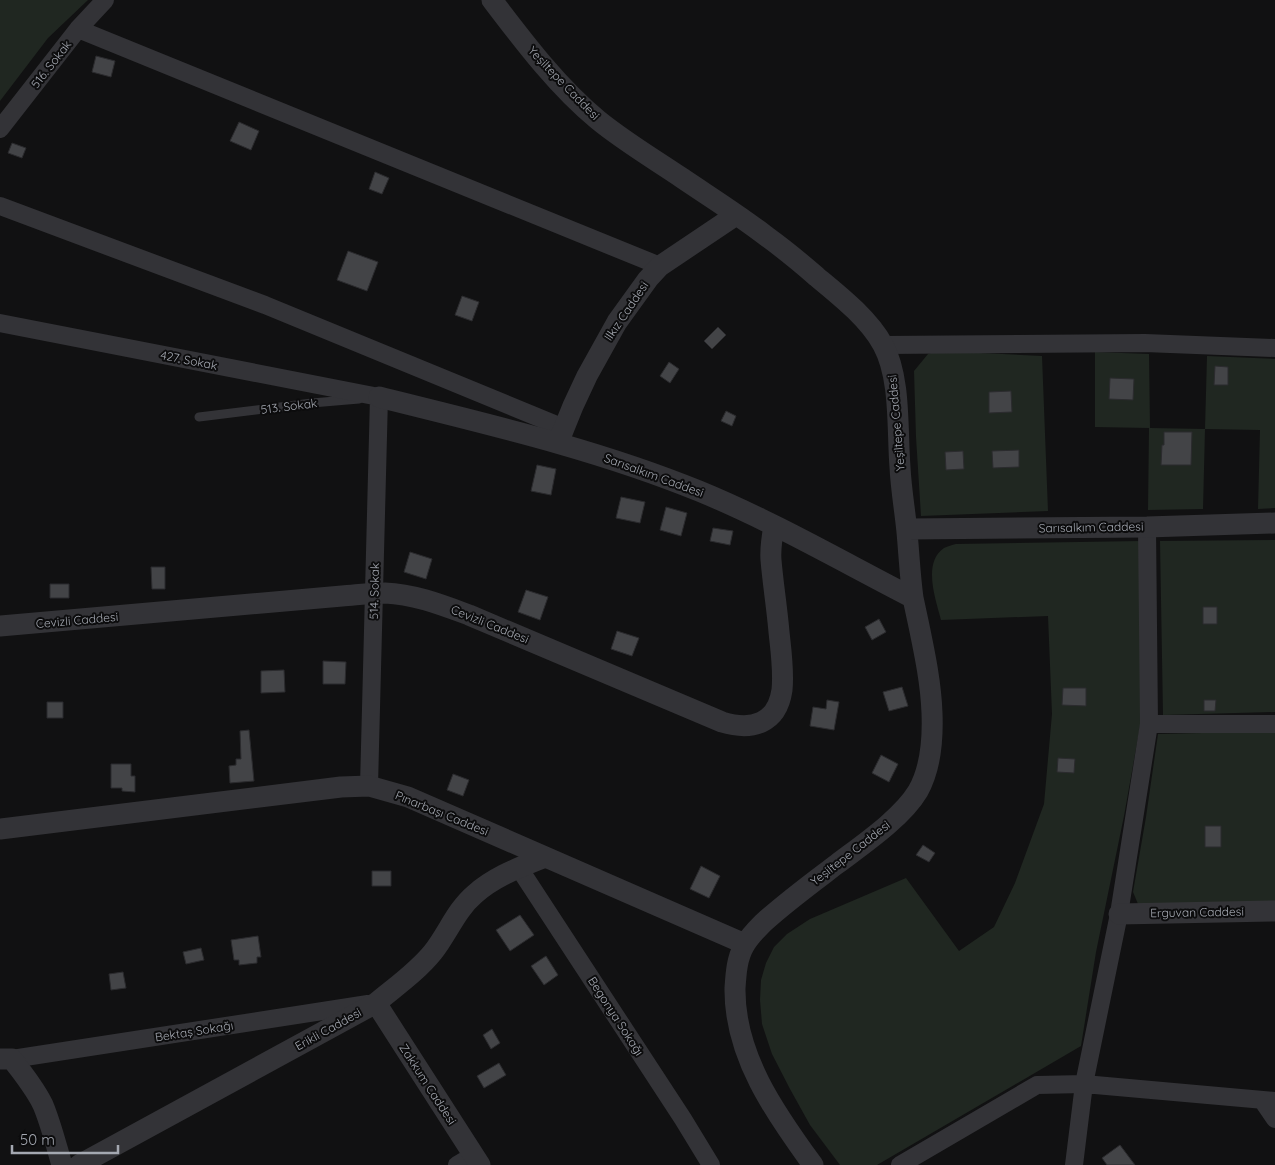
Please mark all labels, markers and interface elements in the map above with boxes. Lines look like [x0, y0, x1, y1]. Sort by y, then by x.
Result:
street label: 516. Sokak [28, 37, 74, 91]
street label: Yeşiltepe Caddesi [525, 43, 603, 123]
street label: Ilkız Caddesi [601, 278, 651, 344]
street label: 427. Sokak [159, 347, 219, 373]
street label: Yeşiltepe Caddesi [884, 374, 908, 472]
street label: 513. Sokak [260, 395, 318, 417]
street label: Sarısalkım Caddesi [602, 450, 706, 500]
street label: Sarısalkım Caddesi [1038, 519, 1144, 535]
street label: 514. Sokak [366, 563, 382, 619]
street label: Cevizli Caddesi [449, 602, 531, 646]
street label: Cevizli Caddesi [35, 609, 119, 631]
street label: Pınarbaşı Caddesi [393, 787, 491, 839]
street label: Yeşiltepe Caddesi [807, 817, 893, 889]
street label: Erguvan Caddesi [1150, 904, 1244, 920]
street label: Begonya Sokağı [585, 974, 647, 1058]
street label: Erikli Caddesi [292, 1005, 364, 1053]
street label: Bektaş Sokağı [154, 1017, 234, 1045]
street label: Zakkum Caddesi [396, 1041, 460, 1127]
scale bar [12, 1122, 119, 1154]
text: 50 m [20, 1130, 55, 1149]

